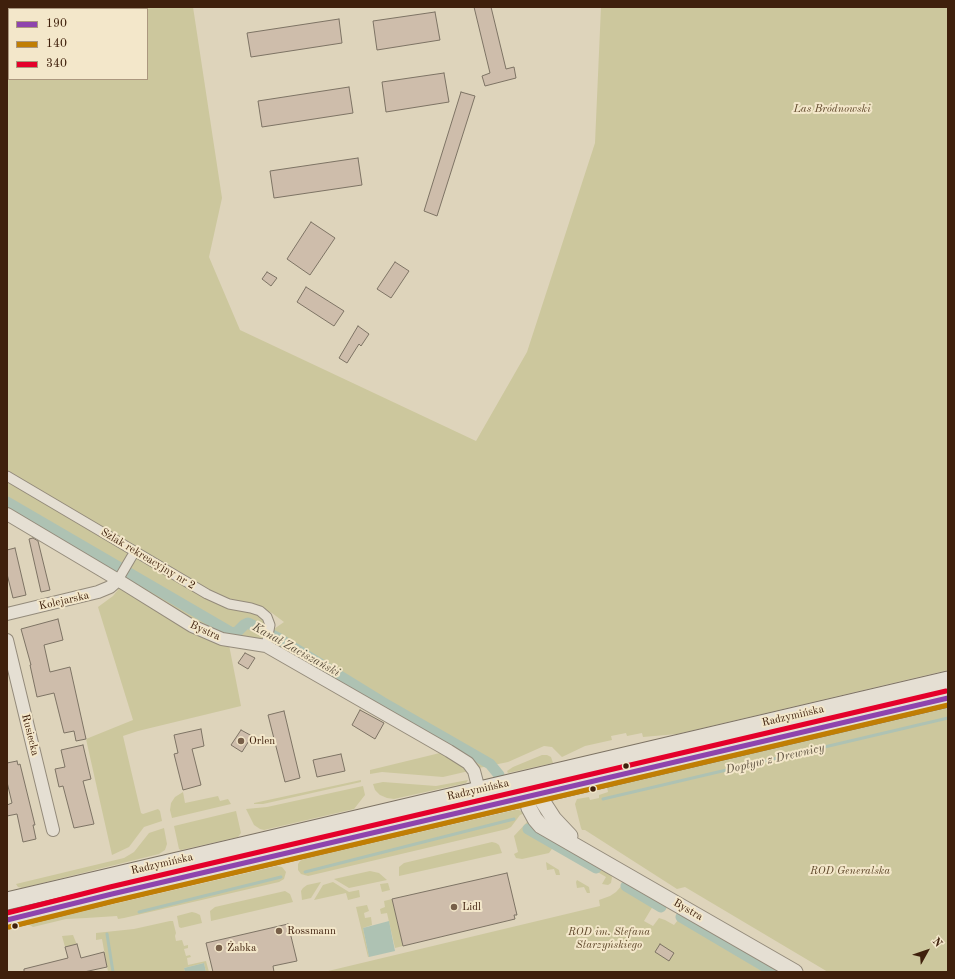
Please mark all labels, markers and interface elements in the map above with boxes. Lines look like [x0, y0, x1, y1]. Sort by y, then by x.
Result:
legend [8, 8, 148, 80]
text: 190 [46, 18, 67, 30]
text: 140 [46, 38, 67, 50]
text: 340 [46, 58, 67, 70]
park label: Las Bródnowski [793, 102, 871, 116]
street label: Szlak rekreacyjny nr 2 [98, 526, 198, 592]
street label: Kolejarska [38, 589, 90, 613]
street label: Bystra [188, 618, 222, 644]
water label: Kanał Zaciszański [250, 620, 342, 680]
street label: Radzymińska [761, 702, 825, 730]
street label: Rusiecka [18, 713, 42, 757]
place label: Orlen [249, 734, 275, 748]
marker: Orlen [236, 736, 246, 746]
water label: Dopływ z Drewnicy [724, 741, 826, 777]
unlabelled marker [621, 761, 631, 771]
street label: Radzymińska [446, 776, 510, 804]
unlabelled marker [588, 784, 598, 794]
street label: Radzymińska [130, 850, 194, 878]
park label: ROD Generalska [810, 864, 890, 878]
street label: Bystra [671, 896, 705, 924]
place label: Lidl [462, 900, 481, 914]
marker: Lidl [449, 902, 459, 912]
unlabelled marker [10, 921, 20, 931]
place label: Rossmann [287, 924, 336, 938]
park label: ROD im. Stefana Starzyńskiego [568, 925, 650, 951]
marker: Rossmann [274, 926, 284, 936]
north arrow [907, 931, 947, 971]
text: N [930, 936, 943, 950]
place label: Żabka [227, 941, 256, 955]
marker: Żabka [214, 943, 224, 953]

